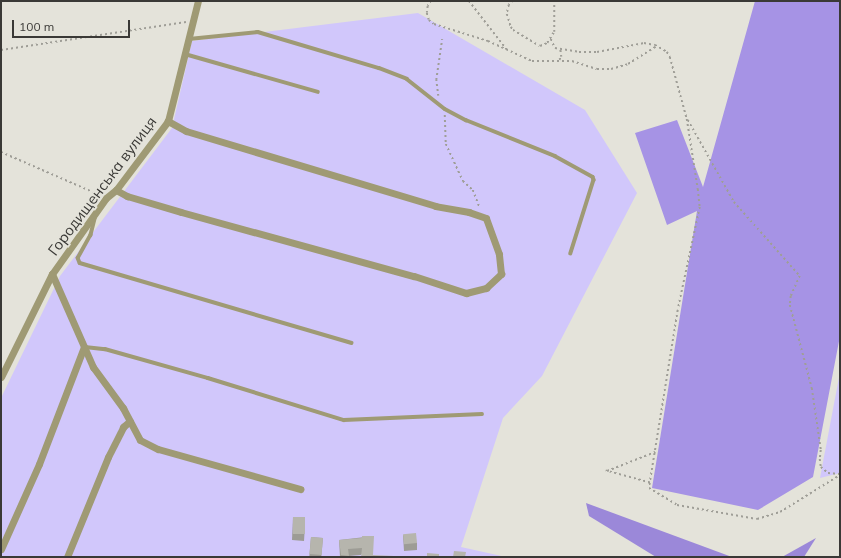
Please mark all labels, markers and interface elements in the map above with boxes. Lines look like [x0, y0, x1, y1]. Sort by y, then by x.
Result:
scale bar [14, 12, 132, 38]
text: 100 m [19, 19, 54, 34]
street label: Городищенська вулиця [44, 113, 160, 259]

